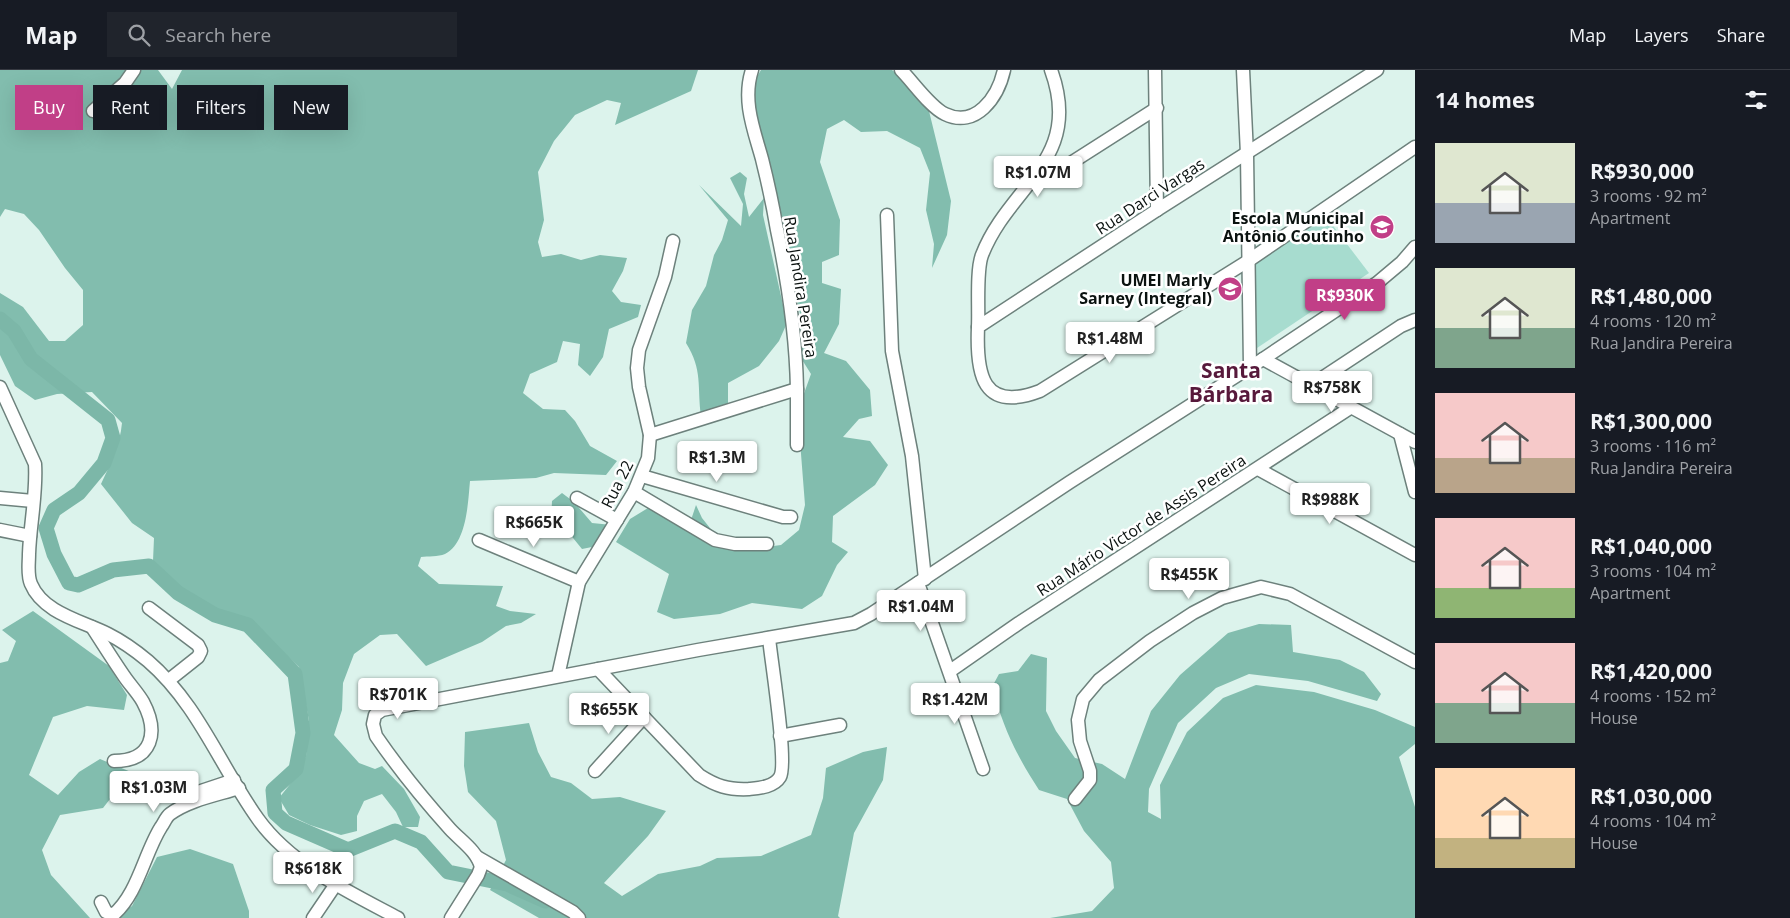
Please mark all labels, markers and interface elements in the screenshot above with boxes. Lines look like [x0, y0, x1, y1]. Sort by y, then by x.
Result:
search box [107, 12, 457, 57]
text: Map [25, 18, 77, 51]
icon: search [125, 21, 153, 49]
text: Search here [165, 22, 271, 48]
text: Map [1569, 23, 1606, 47]
text: Layers [1634, 23, 1689, 47]
text: Share [1717, 23, 1765, 47]
chip: Buy [15, 85, 83, 130]
chip: Rent [93, 85, 167, 130]
chip: Filters [177, 85, 264, 130]
chip: New [274, 85, 348, 130]
text: 14 homes [1435, 86, 1535, 114]
icon: filters [1742, 86, 1770, 114]
street label: Rua Darci Vargas [1091, 153, 1209, 239]
pin: R$1.07M [992, 156, 1084, 198]
text: R$930,000 [1590, 157, 1694, 185]
text: R$1.07M [1005, 161, 1071, 183]
icon: home [1475, 163, 1535, 223]
text: 3 rooms · 92 m² [1590, 185, 1707, 207]
place label: Escola Municipal Antônio Coutinho [1223, 207, 1364, 247]
text: Apartment [1590, 207, 1670, 229]
school or university icon: Escola Municipal Antônio Coutinho [1369, 214, 1395, 240]
street label: Rua Jandira Pereira [779, 215, 823, 359]
place label: UMEI Marly Sarney (Integral) [1079, 269, 1213, 309]
school or university icon: UMEI Marly Sarney (Integral) [1217, 276, 1243, 302]
pin: R$930K [1304, 278, 1386, 321]
text: R$1,480,000 [1590, 282, 1712, 310]
text: R$930K [1316, 284, 1374, 306]
icon: home [1475, 288, 1535, 348]
text: 4 rooms · 120 m² [1590, 310, 1716, 332]
pin: R$1.48M [1064, 322, 1156, 364]
text: R$1.48M [1077, 327, 1143, 349]
text: Rua Jandira Pereira [1590, 332, 1733, 354]
district label: Santa Bárbara [1189, 356, 1273, 408]
pin: R$758K [1291, 370, 1373, 413]
text: R$758K [1303, 376, 1361, 398]
text: R$1,300,000 [1590, 407, 1712, 435]
icon: home [1475, 413, 1535, 473]
text: 3 rooms · 116 m² [1590, 435, 1716, 457]
pin: R$1.3M [676, 440, 758, 483]
text: R$1.3M [688, 446, 746, 468]
street label: Rua Mário Victor de Assis Pereira [1032, 449, 1250, 601]
street label: Rua 22 [596, 456, 638, 512]
text: Rua Jandira Pereira [1590, 457, 1733, 479]
pin: R$988K [1289, 482, 1371, 525]
text: R$988K [1301, 488, 1359, 510]
pin: R$665K [493, 506, 575, 548]
text: R$665K [505, 511, 563, 533]
text: R$1,040,000 [1590, 532, 1712, 560]
icon: home [1475, 538, 1535, 598]
pin: R$455K [1148, 558, 1230, 600]
text: 3 rooms · 104 m² [1590, 560, 1716, 582]
text: R$455K [1160, 563, 1218, 585]
text: Apartment [1590, 582, 1670, 604]
pin: R$1.04M [875, 590, 967, 632]
text: R$1.04M [888, 595, 954, 617]
text: R$1,420,000 [1590, 657, 1712, 685]
icon: home [1475, 663, 1535, 723]
pin: R$701K [357, 678, 439, 720]
pin: R$1.42M [909, 682, 1001, 725]
text: R$701K [369, 683, 427, 705]
text: 4 rooms · 152 m² [1590, 685, 1716, 707]
text: R$1.42M [922, 688, 988, 710]
pin: R$655K [568, 692, 650, 735]
text: R$655K [580, 698, 638, 720]
text: House [1590, 707, 1638, 729]
pin: R$1.03M [108, 770, 200, 813]
text: R$1.03M [121, 776, 187, 798]
text: R$1,030,000 [1590, 782, 1712, 810]
icon: home [1475, 788, 1535, 848]
text: 4 rooms · 104 m² [1590, 810, 1716, 832]
text: House [1590, 832, 1638, 854]
pin: R$618K [272, 852, 354, 894]
text: R$618K [284, 857, 342, 879]

